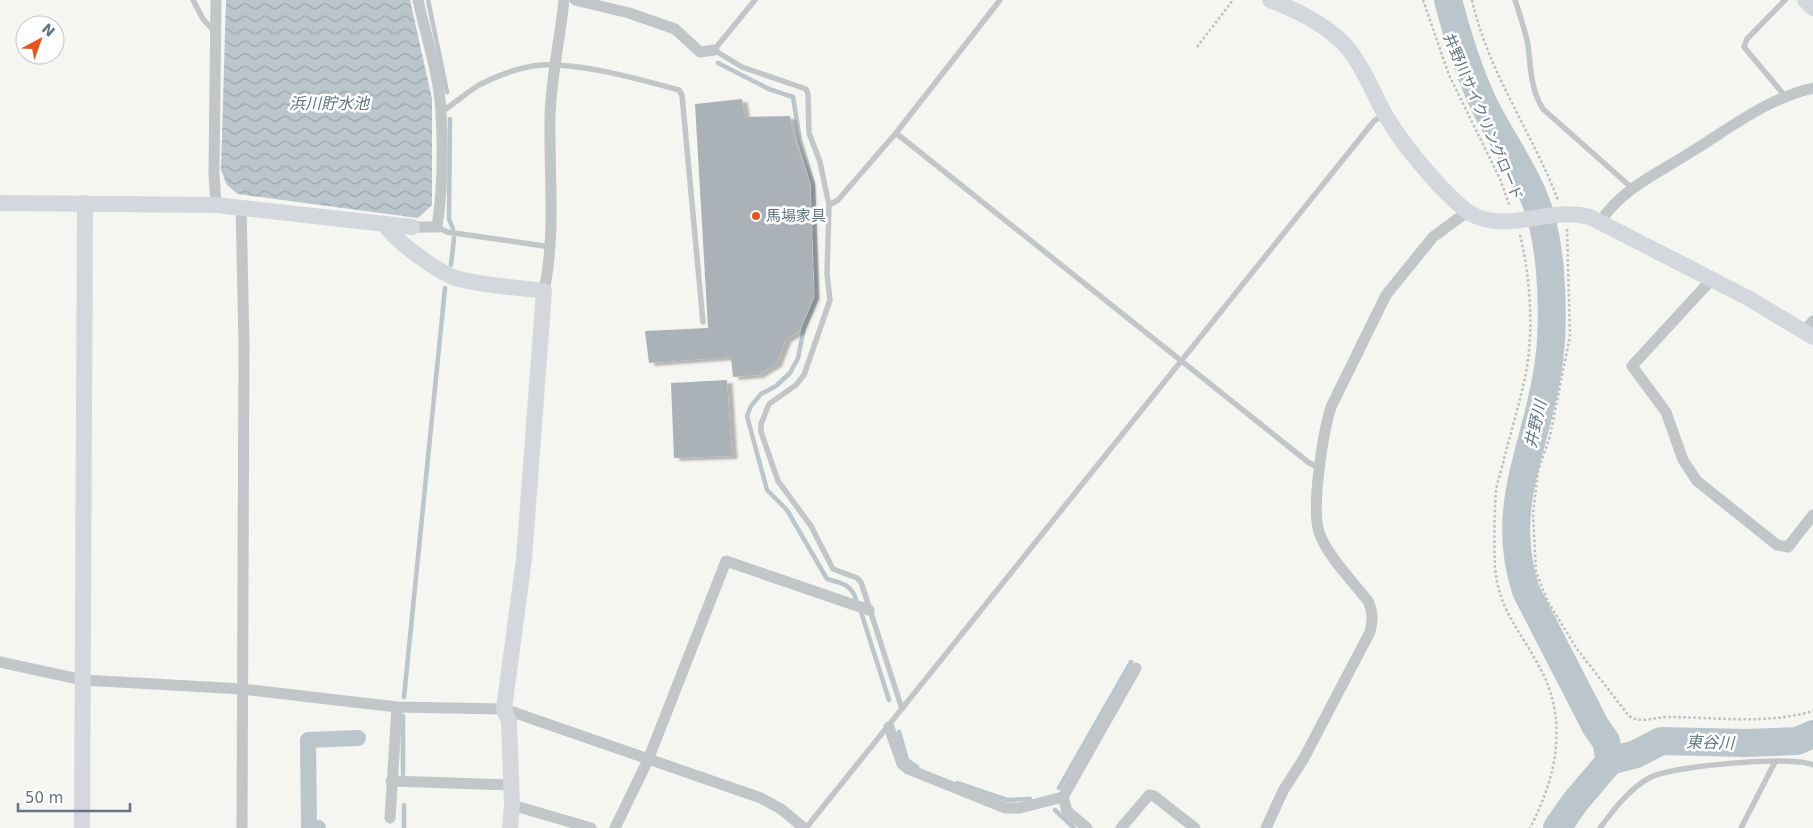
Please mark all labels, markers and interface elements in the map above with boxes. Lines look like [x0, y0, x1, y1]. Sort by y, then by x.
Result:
north arrow [15, 15, 65, 65]
text: N [39, 20, 58, 40]
street label: 井野川サイクリングロード [1440, 31, 1526, 203]
water label: 浜川貯水池 [289, 94, 371, 113]
place label: 馬場家具 [766, 207, 826, 225]
marker: 馬場家具 [750, 210, 762, 222]
water label: 井野川 [1521, 397, 1551, 450]
water label: 東谷川 [1686, 733, 1736, 752]
scale bar [18, 780, 130, 812]
text: 50 m [25, 789, 63, 807]

